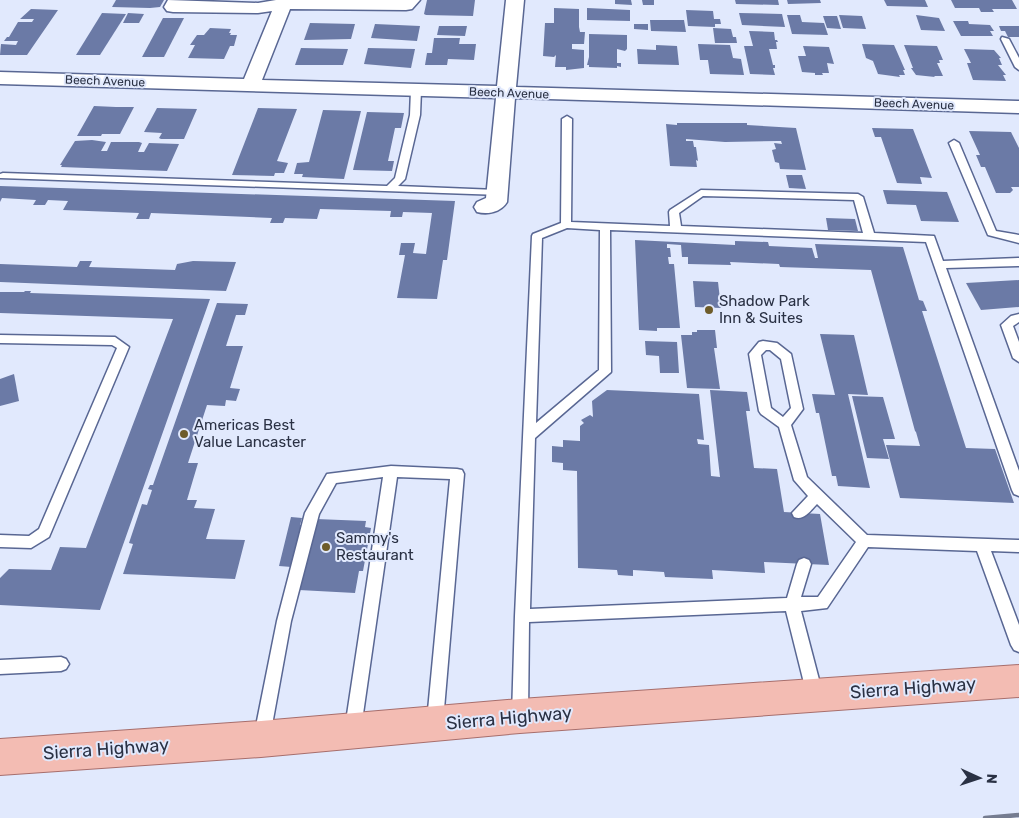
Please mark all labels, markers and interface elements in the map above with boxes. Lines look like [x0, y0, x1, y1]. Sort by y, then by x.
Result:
street label: Beech Avenue [65, 73, 146, 89]
street label: Beech Avenue [469, 85, 550, 101]
street label: Beech Avenue [874, 96, 955, 112]
place label: Shadow Park Inn & Suites [719, 292, 810, 327]
marker: Shadow Park Inn & Suites [703, 304, 715, 316]
place label: Americas Best Value Lancaster [194, 416, 306, 451]
marker: Americas Best Value Lancaster [178, 428, 190, 440]
place label: Sammy's Restaurant [336, 529, 414, 564]
marker: Sammy's Restaurant [320, 541, 332, 553]
street label: Sierra Highway [849, 673, 977, 703]
street label: Sierra Highway [445, 702, 573, 734]
street label: Sierra Highway [42, 734, 170, 764]
north arrow [954, 753, 1004, 803]
text: N [983, 773, 1000, 784]

